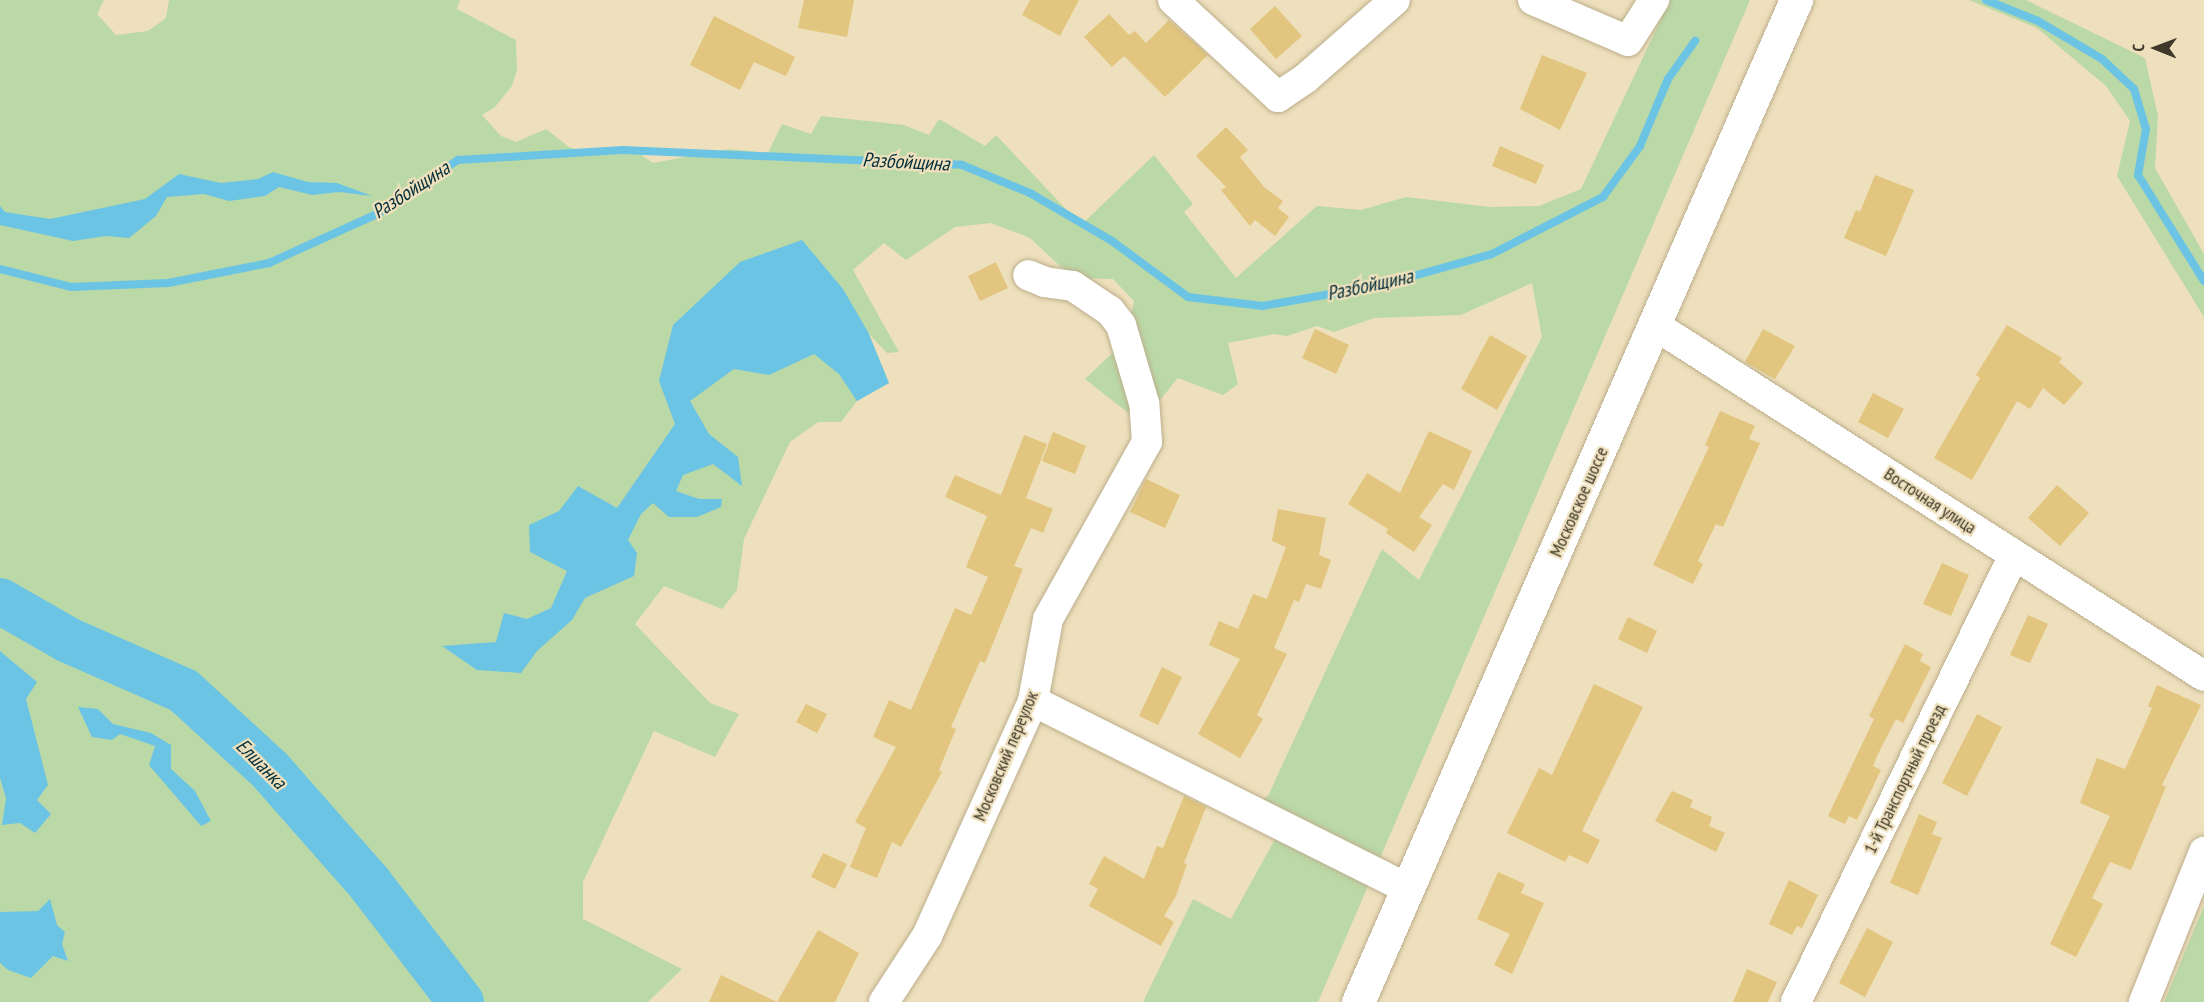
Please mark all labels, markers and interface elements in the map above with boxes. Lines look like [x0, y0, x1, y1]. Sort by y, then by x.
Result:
north arrow [2126, 18, 2186, 78]
text: С [2128, 44, 2148, 52]
water label: Разбойщина [862, 148, 950, 176]
water label: Разбойщина [368, 156, 454, 224]
water label: Разбойщина [1325, 264, 1415, 306]
street label: Московское шоссе [1545, 444, 1613, 560]
street label: Восточная улица [1880, 463, 1980, 539]
street label: Московский переулок [969, 688, 1043, 824]
street label: 1-й Транспортный проезд [1859, 701, 1951, 857]
water label: Елшанка [231, 734, 291, 794]

